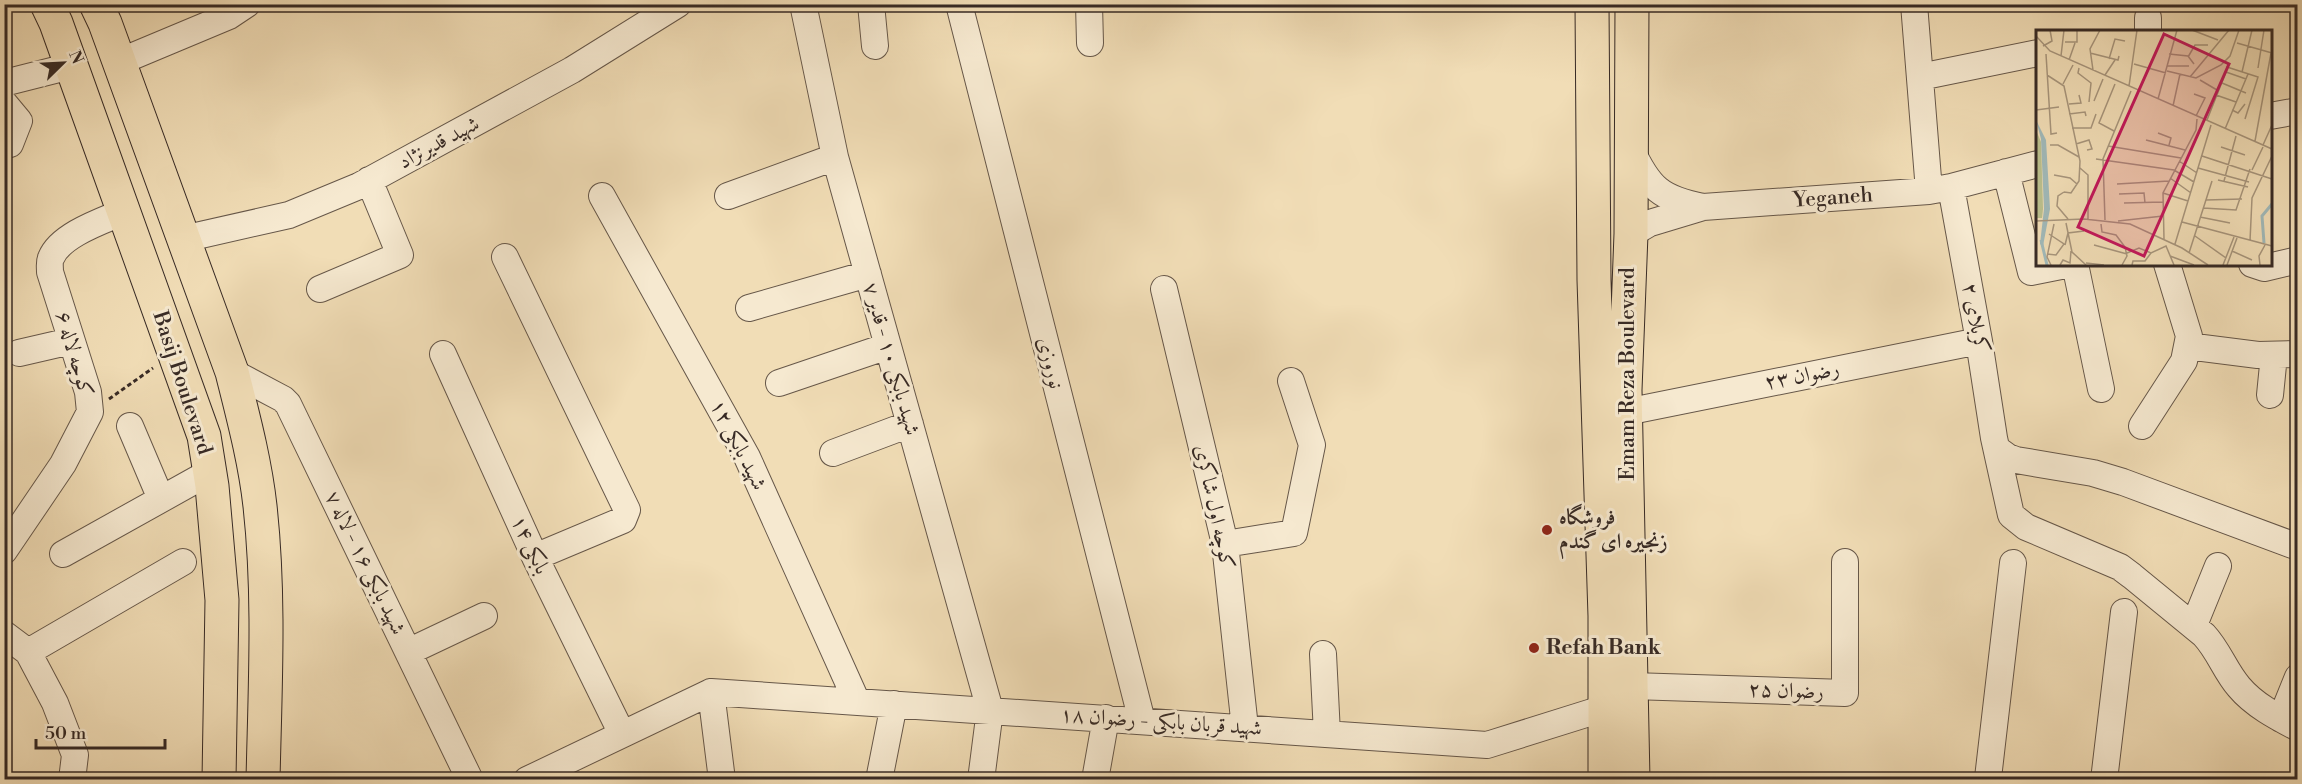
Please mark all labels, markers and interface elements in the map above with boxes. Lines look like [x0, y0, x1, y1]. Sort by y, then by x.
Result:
inset map [2036, 30, 2272, 266]
north arrow [33, 33, 93, 93]
text: N [64, 47, 88, 67]
street label: شهید قدیرنژاد [394, 111, 484, 175]
street label: Yeganeh [1791, 182, 1874, 214]
street label: Emam Reza Boulevard [1615, 267, 1641, 481]
street label: شهید بابکی ۱۰ - قدیر ۷ [857, 280, 925, 438]
street label: کربلای ۲ [1956, 281, 1994, 355]
street label: Basij Boulevard [146, 307, 217, 458]
street label: کوچه لاله ۶ [49, 308, 99, 400]
street label: نوروزی [1031, 334, 1069, 392]
street label: رضوان ۲۳ [1762, 356, 1842, 396]
street label: شهید بابکی ۱۲ [704, 395, 772, 495]
street label: کوچه اول شاکری [1188, 442, 1240, 572]
street label: شهید بابکی ۱۶ - لاله ۷ [319, 487, 411, 639]
place label: فروشگاه زنجیره ای گندم [1559, 503, 1668, 560]
street label: بابکی ۱۴ [505, 511, 555, 579]
marker: فروشگاه زنجیره ای گندم [1540, 523, 1554, 537]
place label: Refah Bank [1546, 635, 1662, 661]
marker: Refah Bank [1527, 641, 1541, 655]
street label: رضوان ۲۵ [1748, 677, 1824, 705]
street label: شهید قربان بابکی - رضوان ۱۸ [1059, 702, 1263, 742]
scale bar [36, 712, 165, 750]
text: 50 m [45, 722, 87, 745]

